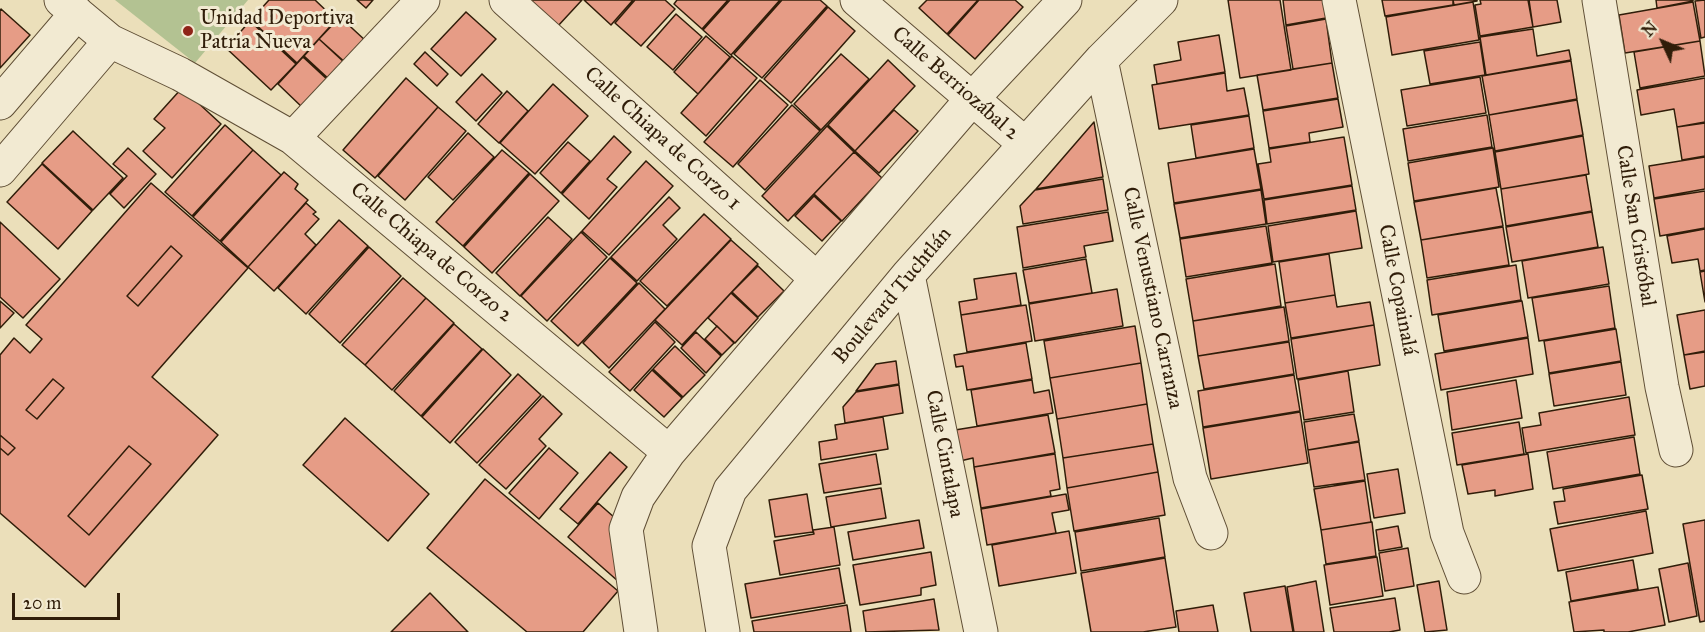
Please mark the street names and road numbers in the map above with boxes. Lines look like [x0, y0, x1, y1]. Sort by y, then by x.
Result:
street label: Calle Berriozábal 2 [886, 22, 1024, 146]
street label: Calle Chiapa de Corzo 1 [578, 62, 746, 216]
street label: Calle San Cristóbal [1610, 143, 1660, 309]
street label: Calle Chiapa de Corzo 2 [345, 178, 517, 328]
street label: Calle Venustiano Carranza [1116, 185, 1188, 411]
street label: Boulevard Tuchtlán [828, 222, 958, 370]
street label: Calle Copainalá [1372, 222, 1422, 358]
street label: Calle Cintalapa [919, 388, 969, 520]

